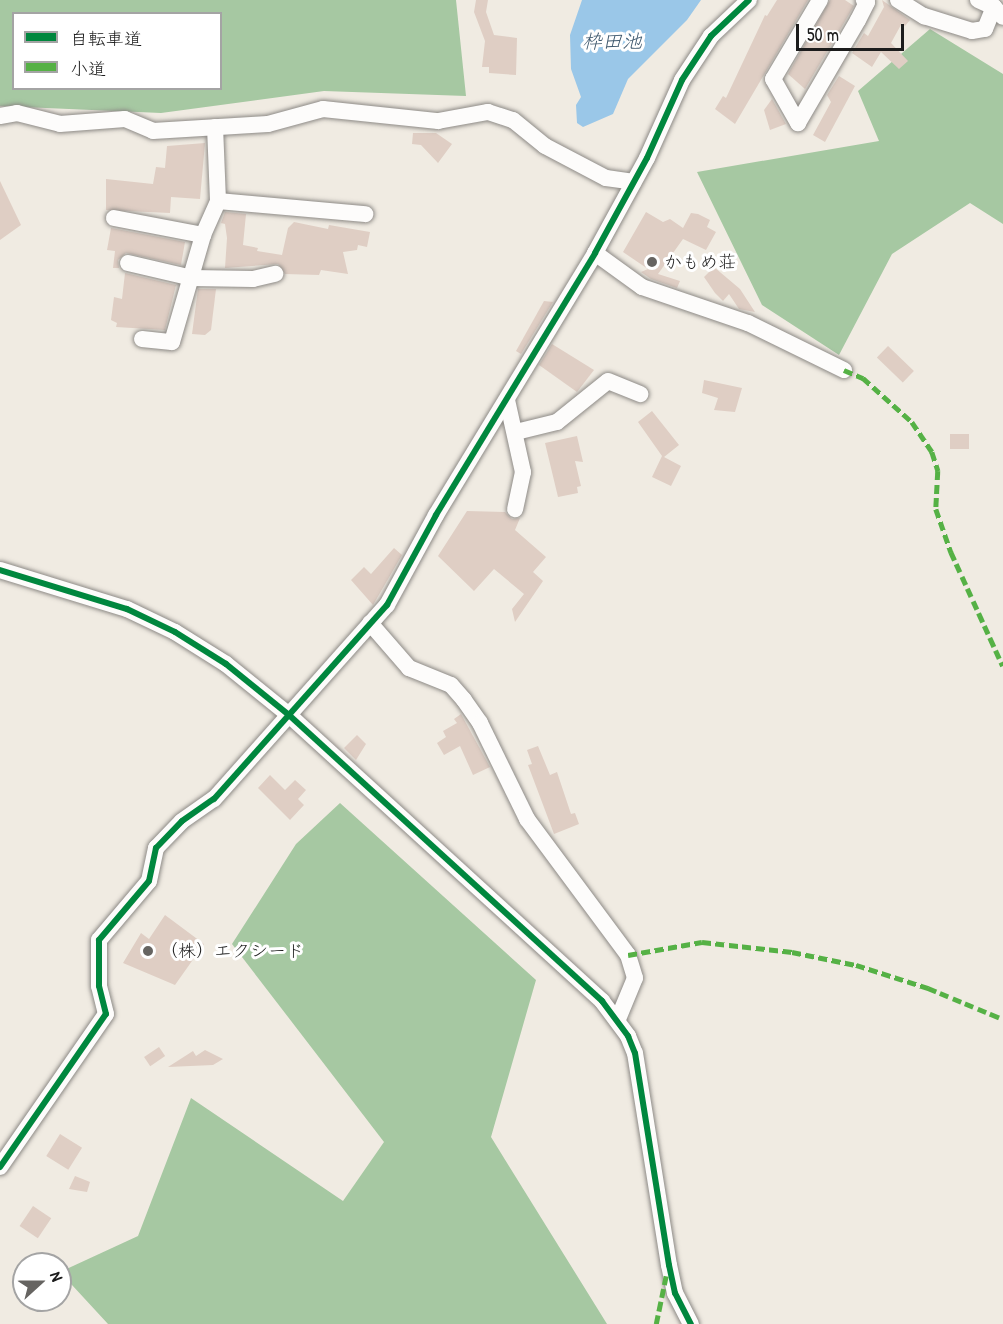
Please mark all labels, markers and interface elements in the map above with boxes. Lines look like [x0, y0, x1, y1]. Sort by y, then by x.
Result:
legend [12, 12, 222, 90]
scale bar [799, 12, 907, 50]
text: 50 m [807, 22, 839, 47]
text: 自転車道 [70, 26, 142, 51]
water label: 枠田池 [582, 28, 642, 52]
text: 小道 [70, 56, 106, 81]
place label: かもめ荘 [664, 251, 736, 273]
marker: かもめ荘 [645, 255, 659, 269]
place label: （株）エクシード [160, 940, 304, 962]
marker: （株）エクシード [141, 944, 155, 958]
north arrow [12, 1252, 72, 1312]
text: N [45, 1268, 69, 1284]

